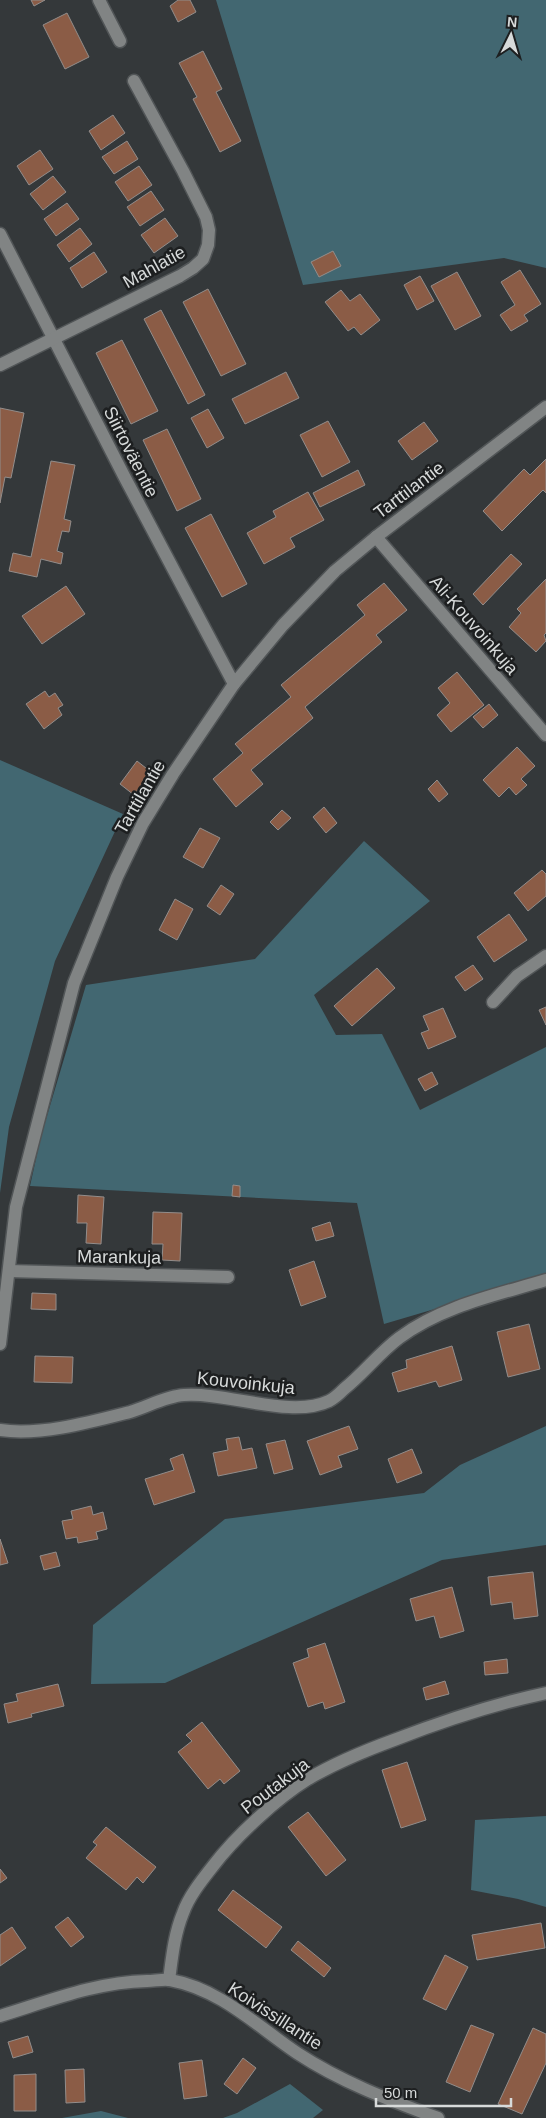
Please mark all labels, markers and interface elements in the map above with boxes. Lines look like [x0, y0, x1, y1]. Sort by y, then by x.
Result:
north arrow [486, 10, 536, 60]
text: N [506, 14, 518, 30]
street label: Mahlatie [119, 242, 189, 292]
street label: Siirtoväentie [100, 403, 162, 501]
street label: Tarttilantie [370, 457, 448, 523]
street label: Ali-Kouvoinkuja [426, 572, 523, 679]
street label: Tarttilantie [111, 756, 169, 838]
street label: Marankuja [77, 1246, 162, 1268]
street label: Kouvoinkuja [196, 1368, 297, 1398]
street label: Poutakuja [237, 1753, 314, 1818]
street label: Koivissillantie [224, 1978, 326, 2054]
scale bar [376, 2076, 511, 2108]
text: 50 m [384, 2084, 417, 2101]

